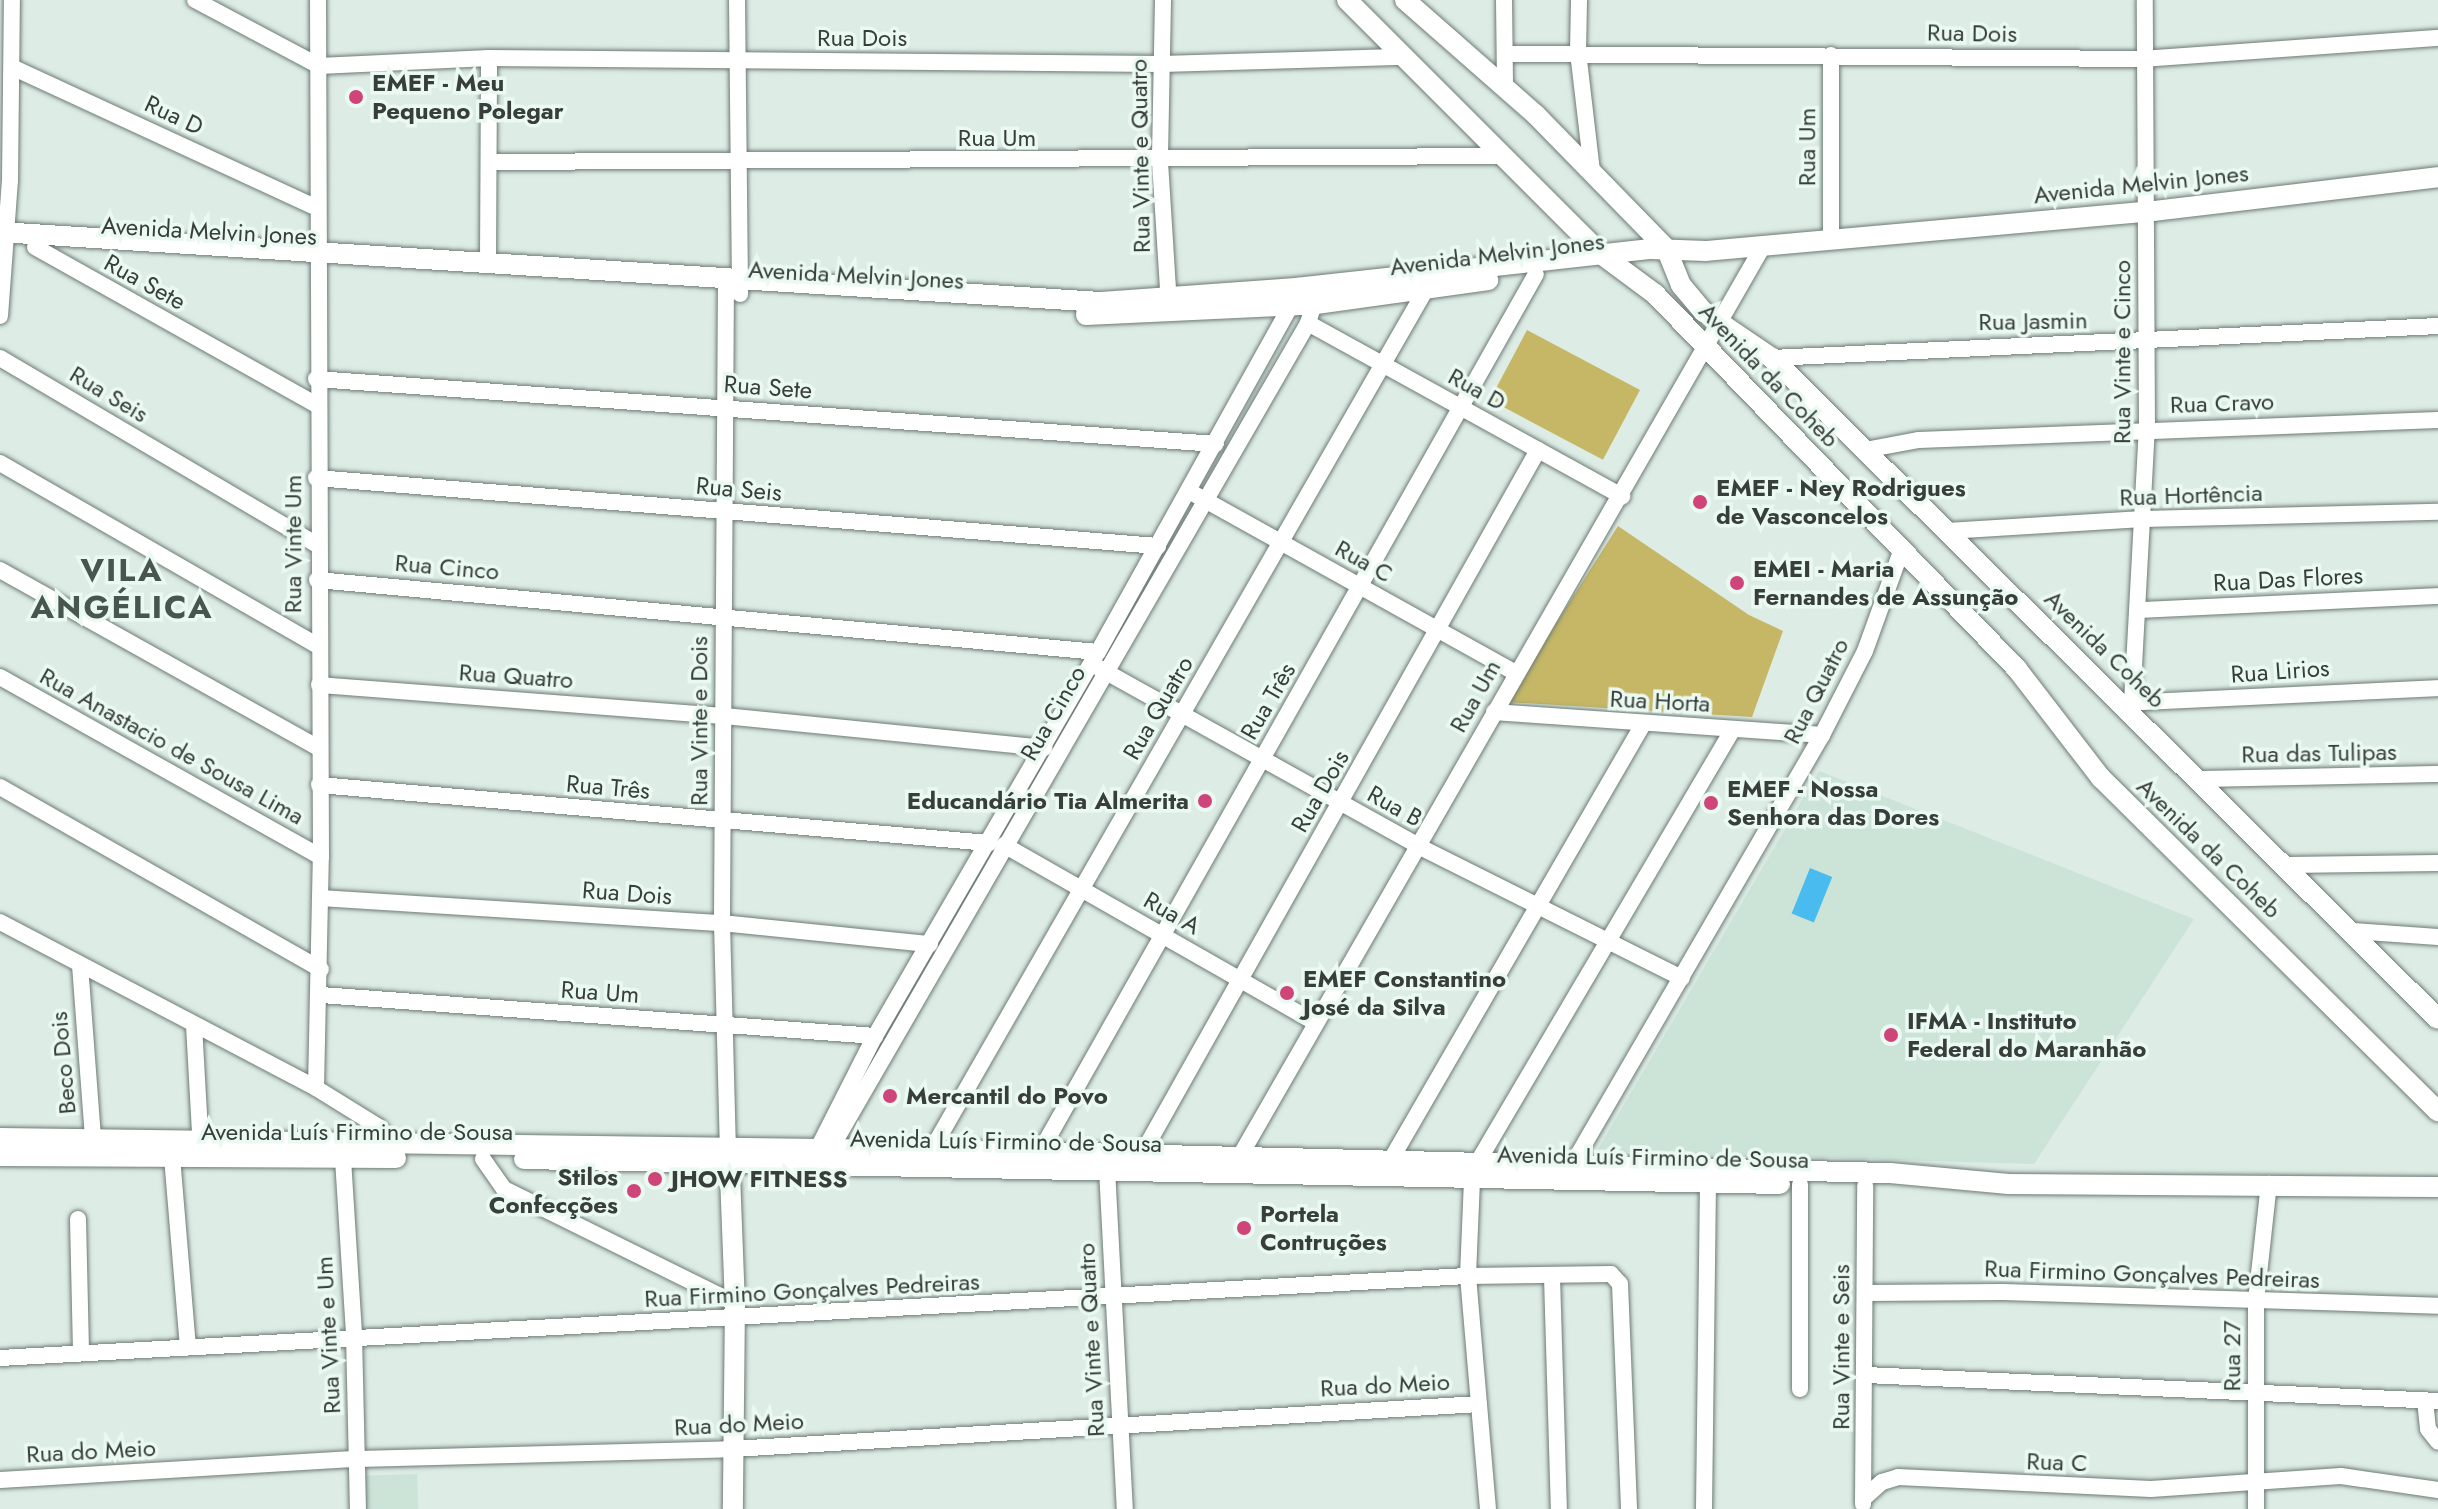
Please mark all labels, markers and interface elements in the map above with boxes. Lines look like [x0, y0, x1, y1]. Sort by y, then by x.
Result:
street label: Rua Dois [1927, 18, 2017, 48]
street label: Rua Dois [817, 24, 907, 52]
street label: Rua Vinte e Quatro [1124, 59, 1156, 253]
place label: EMEF - Meu Pequeno Polegar [372, 69, 564, 125]
marker: EMEF - Meu Pequeno Polegar [347, 88, 365, 106]
street label: Rua D [140, 89, 208, 141]
street label: Rua Um [1793, 108, 1821, 186]
street label: Rua Um [958, 124, 1036, 152]
street label: Avenida Melvin Jones [2032, 158, 2250, 210]
street label: Avenida Melvin Jones [100, 211, 318, 251]
street label: Avenida Melvin Jones [1388, 227, 1606, 281]
street label: Rua Sete [99, 248, 191, 316]
street label: Avenida Melvin Jones [747, 255, 965, 295]
street label: Rua Vinte e Cinco [2108, 260, 2136, 444]
street label: Avenida da Coheb [1693, 297, 1845, 453]
street label: Rua Jasmin [1978, 306, 2088, 336]
street label: Rua Seis [65, 359, 153, 429]
street label: Rua D [1443, 362, 1511, 416]
street label: Rua Sete [723, 370, 813, 404]
street label: Rua Cravo [2169, 387, 2275, 419]
street label: Rua Seis [695, 471, 783, 507]
place label: EMEF - Ney Rodrigues de Vasconcelos [1716, 474, 1966, 530]
street label: Rua Vinte Um [279, 475, 307, 613]
street label: Rua Hortência [2119, 478, 2263, 512]
marker: EMEF - Ney Rodrigues de Vasconcelos [1691, 493, 1709, 511]
street label: Rua C [1330, 534, 1398, 588]
street label: Rua Cinco [394, 548, 500, 586]
district label: VILA ANGÉLICA [31, 552, 213, 627]
place label: EMEI - Maria Fernandes de Assunção [1753, 555, 2018, 611]
street label: Rua Das Flores [2212, 561, 2364, 597]
marker: EMEI - Maria Fernandes de Assunção [1728, 574, 1746, 592]
street label: Avenida Coheb [2039, 584, 2171, 714]
street label: Rua Quatro [1777, 633, 1855, 749]
street label: Rua Vinte e Dois [685, 636, 713, 806]
street label: Rua Quatro [1117, 651, 1199, 765]
street label: Rua Lirios [2230, 653, 2330, 689]
street label: Rua Um [1443, 655, 1507, 737]
street label: Rua Três [1235, 657, 1301, 745]
street label: Rua Quatro [458, 658, 574, 694]
street label: Rua Cinco [1014, 660, 1092, 766]
street label: Rua Anastacio de Sousa Lima [35, 661, 309, 831]
street label: Rua Horta [1609, 684, 1711, 718]
street label: Rua das Tulipas [2241, 737, 2397, 769]
street label: Rua Dois [1285, 745, 1355, 837]
street label: Rua Três [565, 769, 651, 805]
street label: Avenida da Coheb [2131, 772, 2287, 924]
place label: EMEF - Nossa Senhora das Dores [1727, 775, 1939, 831]
street label: Rua B [1363, 779, 1427, 833]
place label: Educandário Tia Almerita [907, 787, 1189, 815]
marker: Educandário Tia Almerita [1196, 792, 1214, 810]
marker: EMEF - Nossa Senhora das Dores [1702, 794, 1720, 812]
street label: Rua Dois [581, 875, 673, 911]
street label: Rua A [1139, 885, 1205, 941]
place label: EMEF Constantino José da Silva [1303, 965, 1506, 1021]
street label: Rua Um [560, 975, 640, 1009]
marker: EMEF Constantino José da Silva [1278, 984, 1296, 1002]
place label: IFMA - Instituto Federal do Maranhão [1907, 1007, 2146, 1063]
street label: Beco Dois [44, 1011, 82, 1115]
marker: IFMA - Instituto Federal do Maranhão [1882, 1026, 1900, 1044]
place label: Mercantil do Povo [906, 1082, 1108, 1110]
marker: Mercantil do Povo [881, 1087, 899, 1105]
street label: Avenida Luís Firmino de Sousa [201, 1118, 513, 1146]
street label: Avenida Luís Firmino de Sousa [850, 1124, 1162, 1158]
street label: Avenida Luís Firmino de Sousa [1497, 1140, 1809, 1174]
place label: Stilos Confecções [489, 1163, 618, 1219]
place label: JHOW FITNESS [671, 1165, 847, 1193]
marker: JHOW FITNESS [646, 1170, 664, 1188]
marker: Stilos Confecções [625, 1182, 643, 1200]
place label: Portela Contruções [1260, 1200, 1387, 1256]
marker: Portela Contruções [1235, 1219, 1253, 1237]
street label: Rua Vinte e Quatro [1072, 1242, 1110, 1438]
street label: Rua Firmino Gonçalves Pedreiras [1984, 1254, 2320, 1294]
street label: Rua Vinte e Um [309, 1255, 347, 1415]
street label: Rua Vinte e Seis [1827, 1264, 1855, 1430]
street label: Rua Firmino Gonçalves Pedreiras [644, 1267, 980, 1313]
street label: Rua 27 [2218, 1320, 2246, 1392]
street label: Rua do Meio [1319, 1367, 1451, 1403]
street label: Rua do Meio [673, 1406, 805, 1442]
street label: Rua do Meio [25, 1433, 157, 1469]
street label: Rua C [2026, 1447, 2088, 1477]

